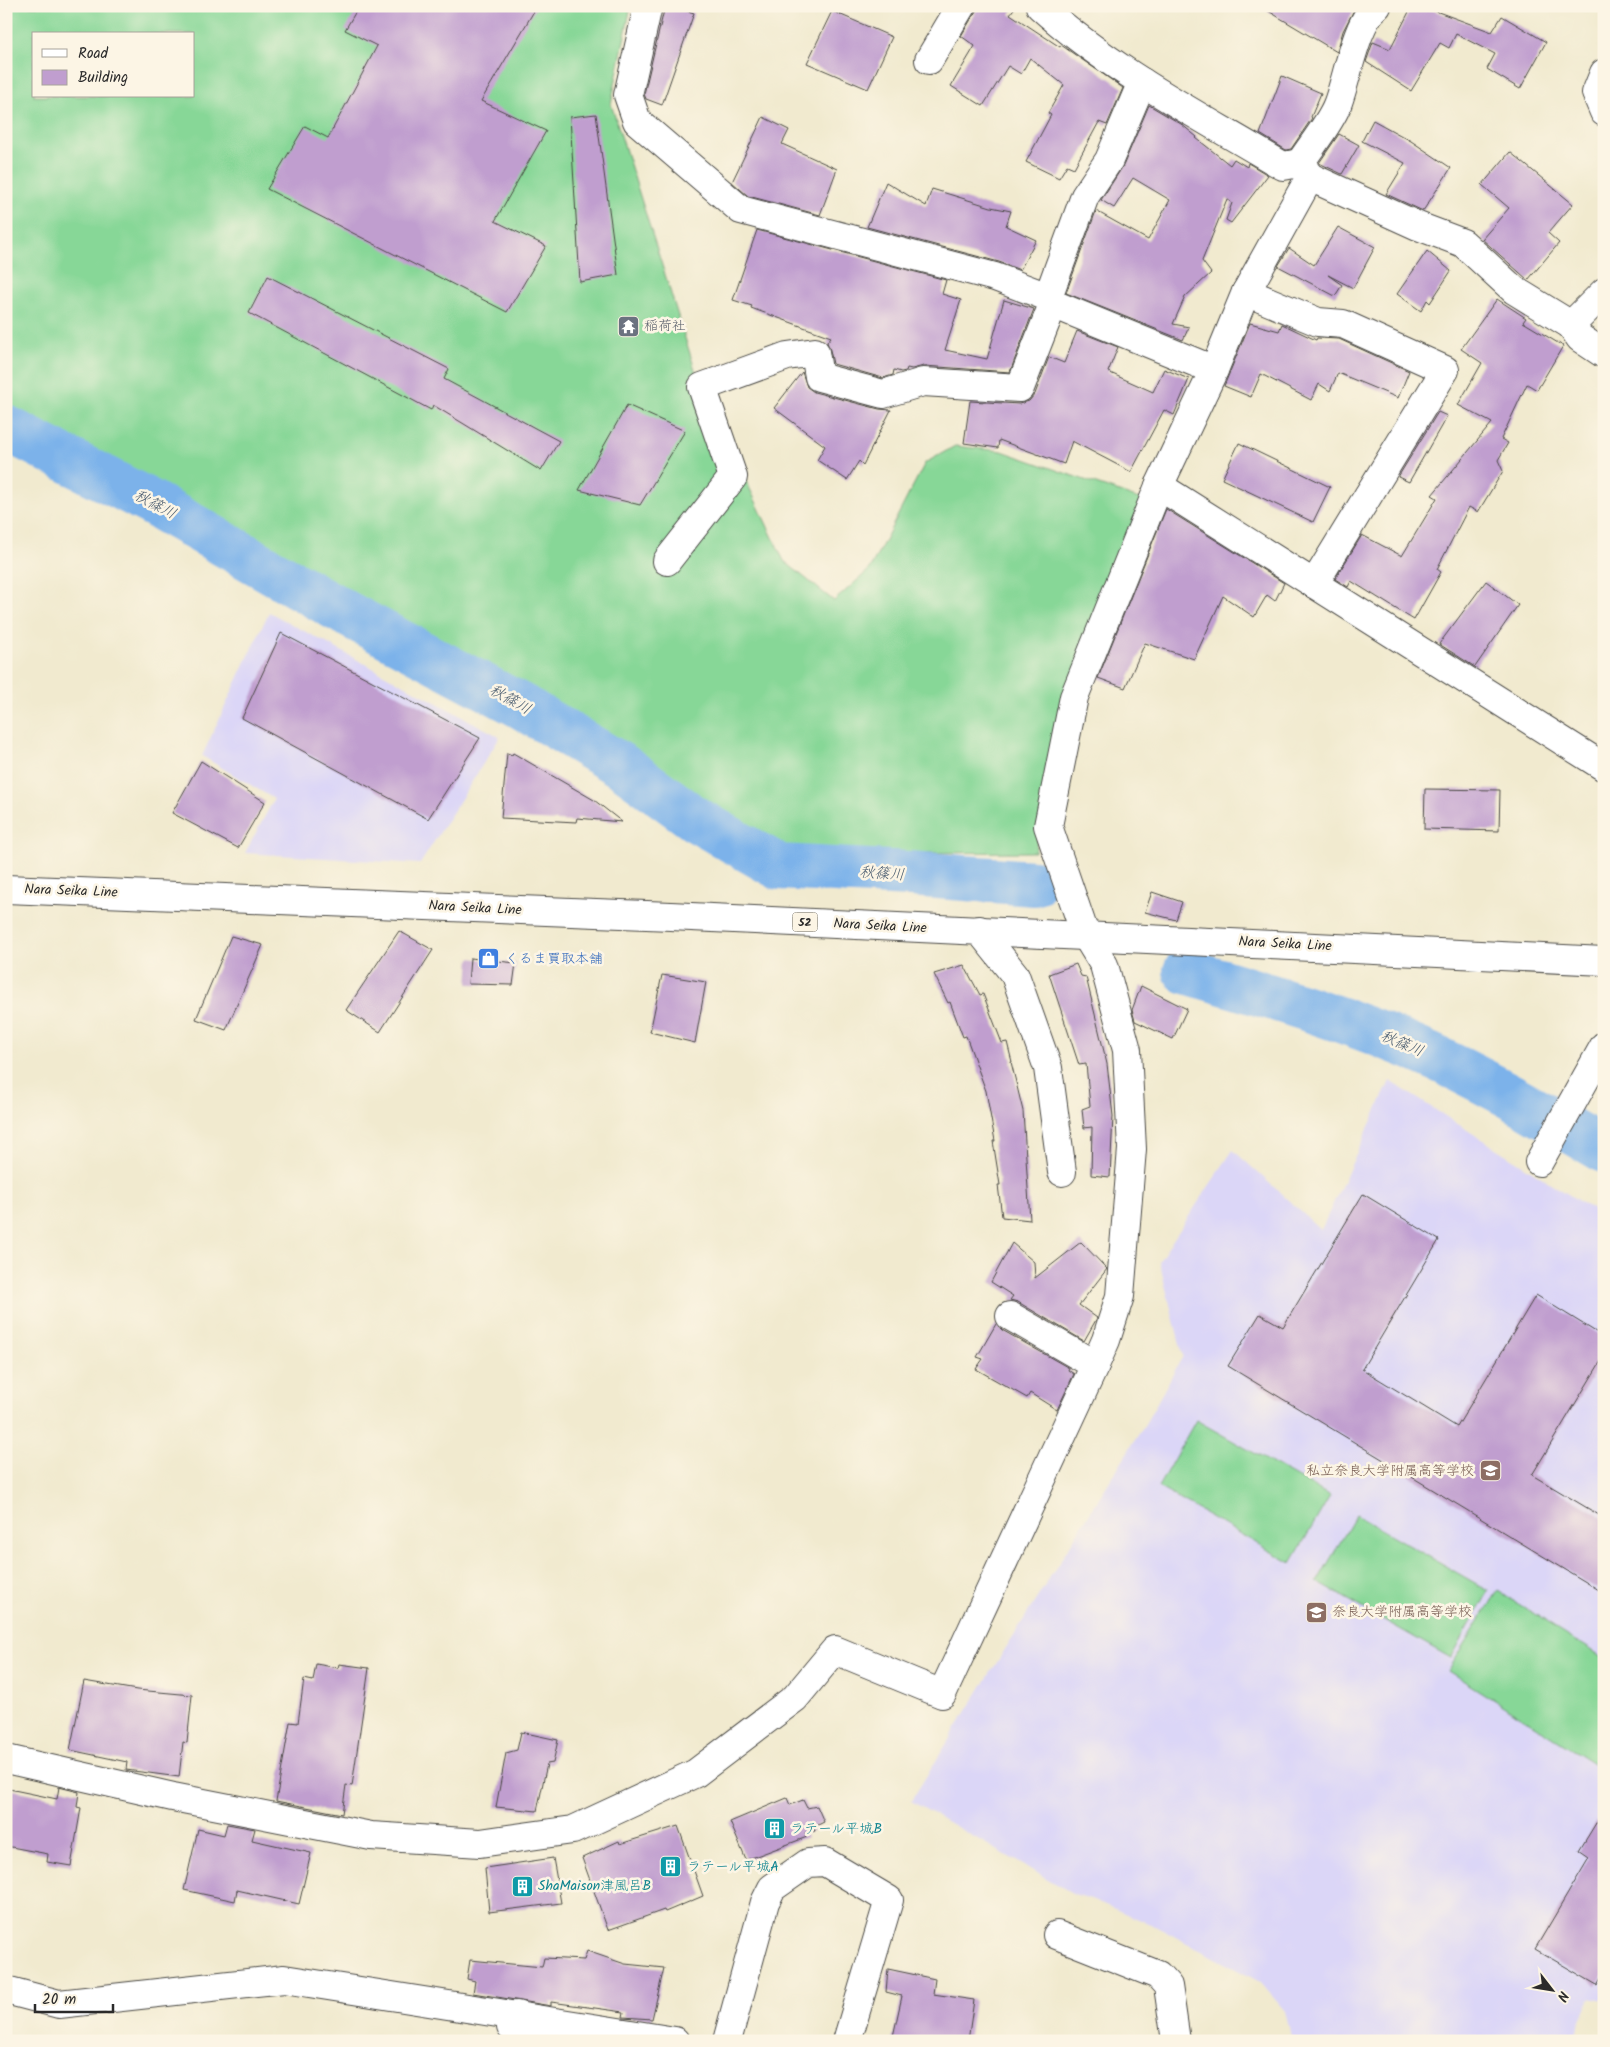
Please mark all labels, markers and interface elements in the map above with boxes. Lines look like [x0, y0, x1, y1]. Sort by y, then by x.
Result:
legend [32, 32, 195, 98]
text: Road [78, 42, 109, 66]
text: Building [78, 66, 128, 90]
temple icon: 稲荷社 [616, 314, 640, 338]
place label: 稲荷社 [644, 315, 686, 337]
water label: 秋篠川 [129, 484, 181, 526]
water label: 秋篠川 [484, 679, 536, 721]
water label: 秋篠川 [859, 860, 905, 888]
street label: Nara Seika Line [24, 878, 119, 904]
street label: Nara Seika Line [428, 895, 523, 921]
road number: 52 [792, 912, 818, 932]
street label: Nara Seika Line [833, 913, 928, 939]
street label: Nara Seika Line [1238, 931, 1333, 957]
shop icon: くるま買取本舗 [477, 947, 501, 971]
place label: くるま買取本舗 [505, 948, 603, 970]
water label: 秋篠川 [1377, 1024, 1427, 1064]
school or university icon: 私立奈良大学附属高等学校 [1478, 1459, 1502, 1483]
place label: 私立奈良大学附属高等学校 [1306, 1460, 1474, 1482]
school or university icon: 奈良大学附属高等学校 [1304, 1600, 1328, 1624]
place label: 奈良大学附属高等学校 [1332, 1601, 1472, 1623]
building icon: ラテール平城B [762, 1817, 786, 1841]
place label: ラテール平城B [790, 1818, 882, 1840]
building icon: ラテール平城A [659, 1855, 683, 1879]
place label: ラテール平城A [687, 1856, 779, 1878]
building icon: ShaMaison津風呂B [510, 1874, 534, 1898]
place label: ShaMaison津風呂B [538, 1875, 651, 1897]
north arrow [1528, 1964, 1578, 2014]
scale bar [35, 1982, 112, 2014]
text: N [1550, 1987, 1574, 2006]
text: 20 m [42, 1988, 76, 2012]

